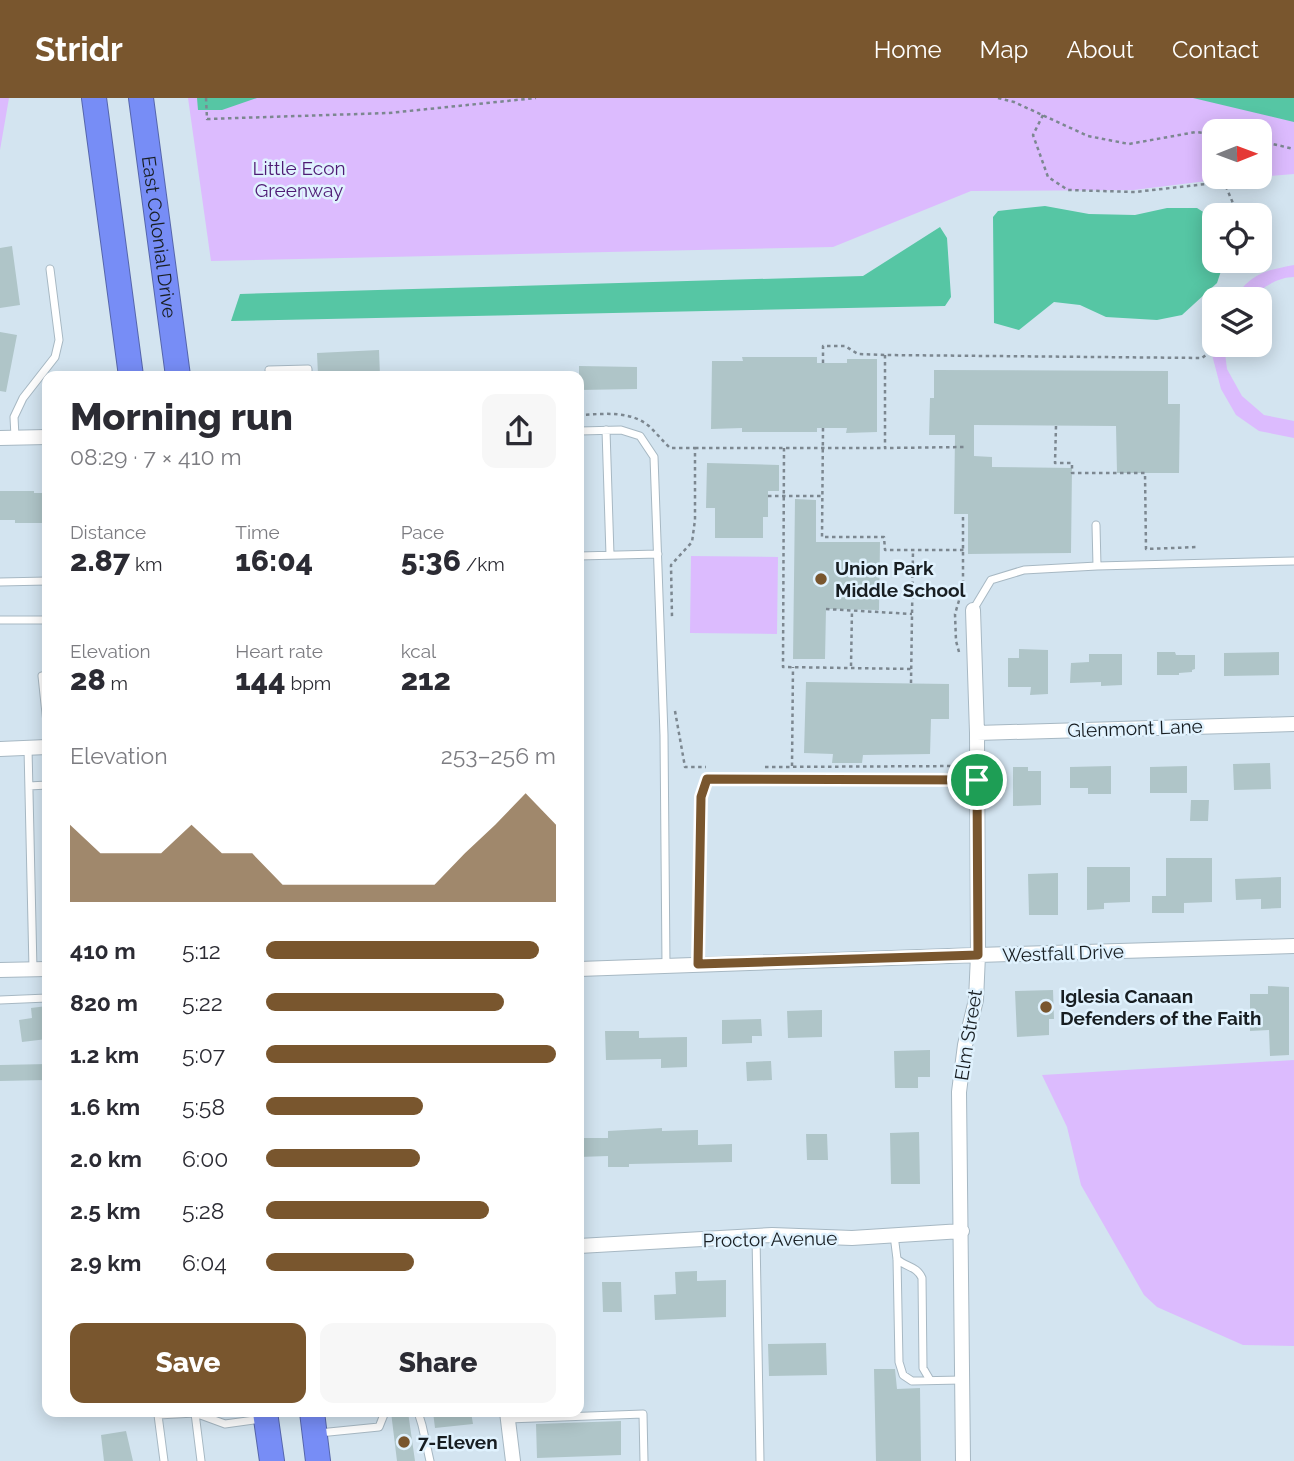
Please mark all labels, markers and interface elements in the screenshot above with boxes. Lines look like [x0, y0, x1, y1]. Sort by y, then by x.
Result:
text: Stridr [35, 30, 123, 69]
text: Home [874, 35, 942, 64]
text: Map [980, 35, 1028, 64]
text: About [1066, 35, 1134, 64]
text: Contact [1172, 35, 1259, 64]
north arrow [1202, 119, 1272, 189]
map controls [1202, 119, 1272, 357]
street label: East Colonial Drive [138, 154, 181, 319]
park label: Little Econ Greenway [252, 157, 346, 201]
button: locate [1202, 203, 1272, 273]
button: layers [1202, 287, 1272, 357]
text: Morning run [70, 394, 293, 439]
button: share [482, 394, 556, 468]
text: 08:29 · 7 × 410 m [70, 443, 242, 470]
text: Distance [70, 521, 146, 543]
text: Time [235, 521, 280, 543]
text: Pace [401, 521, 444, 543]
text: 2.87 [70, 543, 130, 578]
text: 16:04 [235, 543, 313, 578]
text: 5:36 [401, 543, 461, 578]
text: km [130, 553, 162, 575]
text: /km [461, 553, 505, 575]
place label: Union Park Middle School [835, 557, 967, 601]
marker: Union Park Middle School [813, 571, 829, 587]
text: Elevation [70, 640, 151, 662]
text: Heart rate [235, 640, 323, 662]
text: kcal [401, 640, 436, 662]
text: 28 [70, 662, 106, 697]
text: 144 [235, 662, 286, 697]
text: 212 [401, 662, 451, 697]
text: m [106, 672, 128, 694]
text: bpm [286, 672, 331, 694]
street label: Glenmont Lane [1067, 715, 1203, 741]
text: Elevation [70, 742, 168, 769]
text: 253–256 m [441, 742, 556, 769]
pin [947, 750, 1007, 810]
icon: arrive [958, 761, 996, 799]
text: 410 m [70, 937, 136, 964]
text: 5:12 [182, 937, 221, 964]
street label: Westfall Drive [1002, 940, 1124, 966]
place label: Iglesia Canaan Defenders of the Faith [1060, 985, 1262, 1029]
street label: Elm Street [950, 987, 986, 1082]
text: 820 m [70, 989, 138, 1016]
text: 5:22 [182, 989, 223, 1016]
marker: Iglesia Canaan Defenders of the Faith [1038, 999, 1054, 1015]
text: 1.2 km [70, 1041, 139, 1068]
text: 5:07 [182, 1041, 225, 1068]
text: 1.6 km [70, 1093, 140, 1120]
text: 5:58 [182, 1093, 225, 1120]
text: 2.0 km [70, 1145, 142, 1172]
text: 6:00 [182, 1145, 228, 1172]
text: 2.5 km [70, 1197, 141, 1224]
text: 5:28 [182, 1197, 224, 1224]
street label: Proctor Avenue [703, 1227, 837, 1251]
text: 2.9 km [70, 1249, 141, 1276]
text: 6:04 [182, 1249, 227, 1276]
button: Save [70, 1323, 306, 1403]
button: Share [320, 1323, 556, 1403]
place label: 7-Eleven [418, 1431, 498, 1453]
marker: 7-Eleven [396, 1434, 412, 1450]

